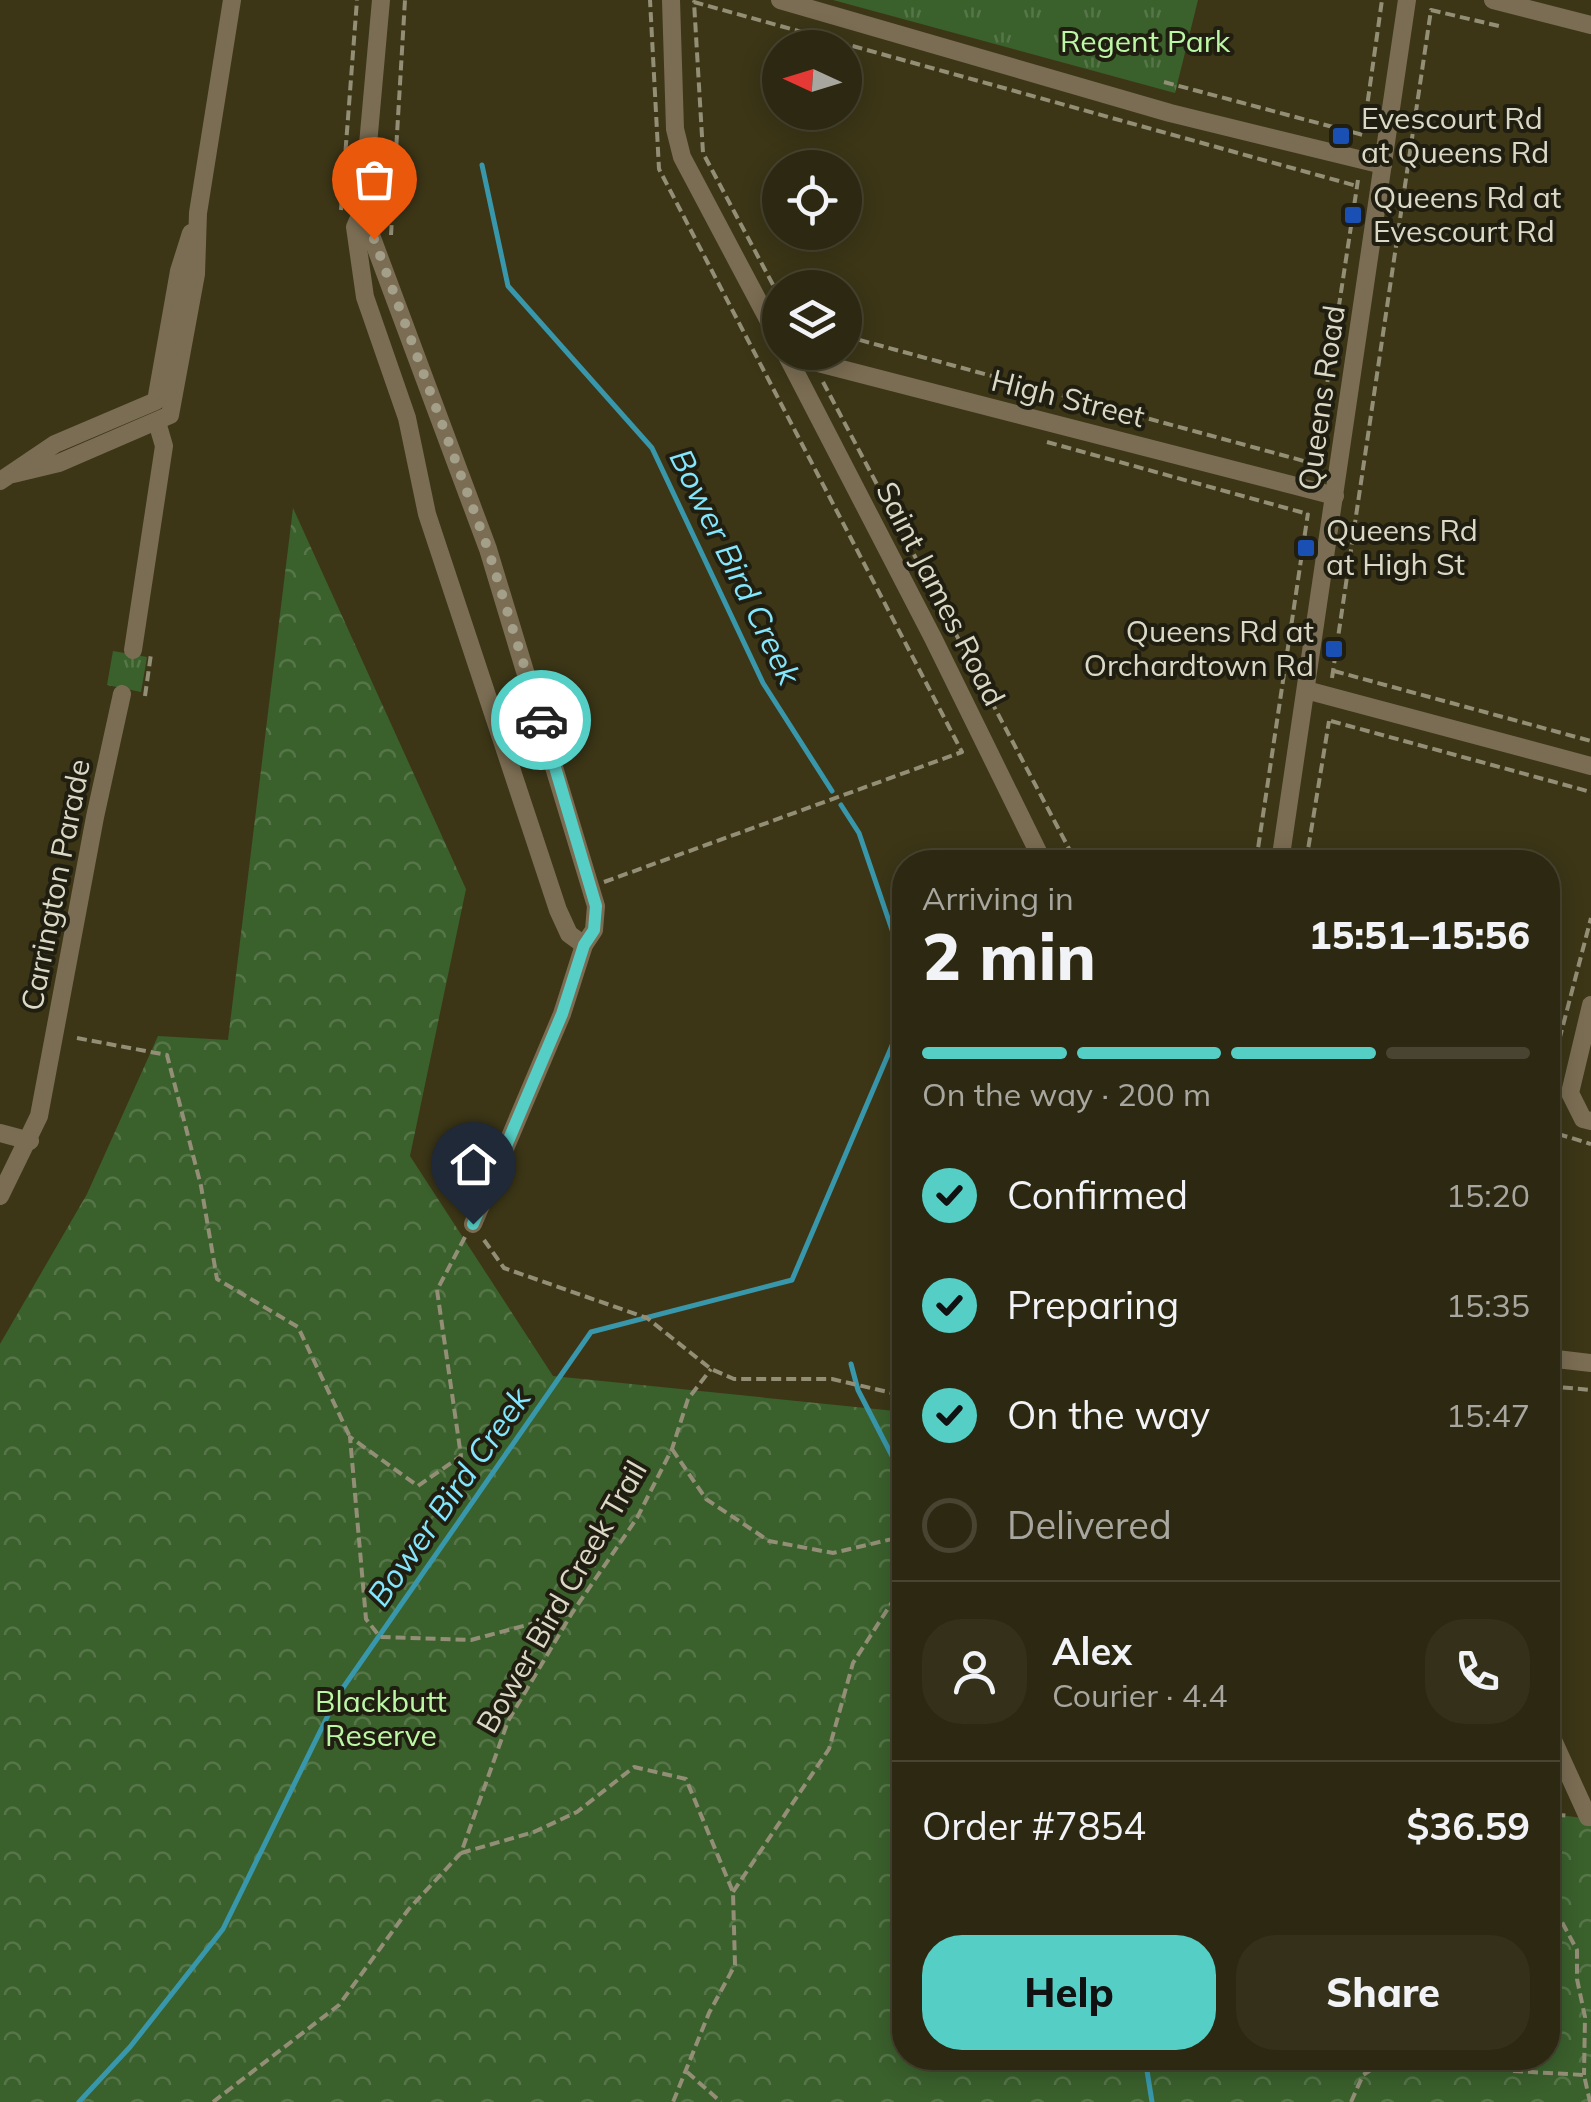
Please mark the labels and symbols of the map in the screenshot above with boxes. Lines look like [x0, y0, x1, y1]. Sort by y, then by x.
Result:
park label: Regent Park [1060, 22, 1231, 60]
north arrow [762, 30, 862, 130]
place label: Evescourt Rd at Queens Rd [1361, 99, 1549, 171]
marker: Evescourt Rd at Queens Rd [1330, 125, 1352, 147]
pin [332, 137, 417, 240]
place label: Queens Rd at Evescourt Rd [1373, 178, 1561, 250]
marker: Queens Rd at Evescourt Rd [1342, 204, 1364, 226]
street label: Queens Road [1289, 303, 1353, 493]
street label: High Street [988, 361, 1149, 435]
water label: Bower Bird Creek [661, 442, 811, 692]
street label: Saint James Road [868, 475, 1014, 712]
place label: Queens Rd at High St [1326, 511, 1478, 583]
marker: Queens Rd at High St [1295, 537, 1317, 559]
place label: Queens Rd at Orchardtown Rd [1084, 612, 1314, 684]
marker: Queens Rd at Orchardtown Rd [1323, 638, 1345, 660]
courier [491, 670, 591, 770]
street label: Carrington Parade [12, 756, 98, 1014]
pin [431, 1122, 516, 1225]
water label: Bower Bird Creek [358, 1378, 539, 1613]
street label: Bower Bird Creek Trail [468, 1454, 655, 1739]
park label: Blackbutt Reserve [315, 1682, 447, 1754]

